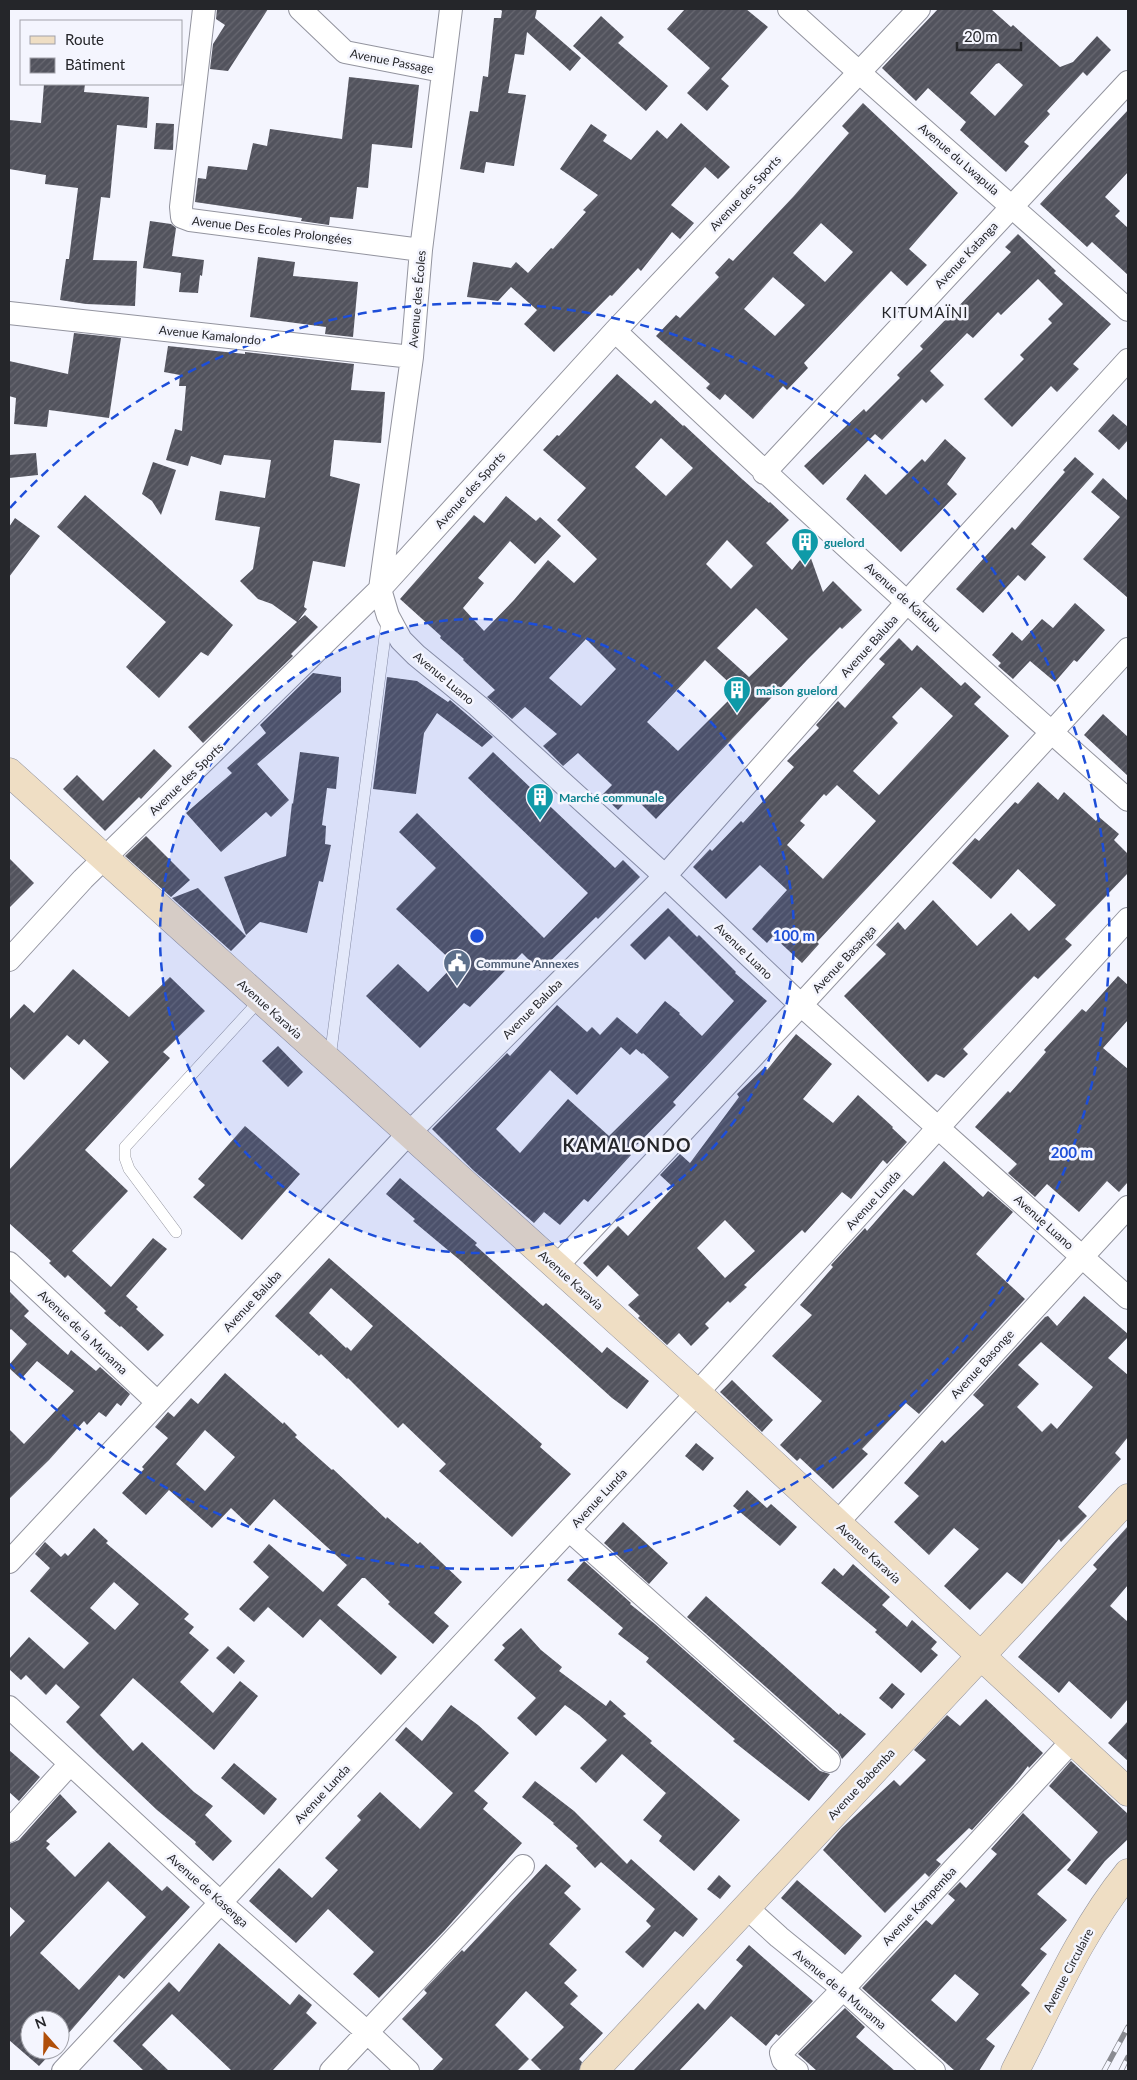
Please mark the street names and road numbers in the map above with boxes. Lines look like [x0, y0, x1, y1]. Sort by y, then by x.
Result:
street label: Avenue Passage [349, 46, 435, 76]
street label: Avenue du Lwapula [916, 120, 1002, 198]
street label: Avenue des Sports [706, 152, 784, 234]
street label: Avenue Des Ecoles Prolongées [191, 213, 353, 247]
street label: Avenue Katanga [931, 218, 1001, 291]
street label: Avenue des Écoles [405, 250, 429, 348]
street label: Avenue Kamalondo [158, 322, 262, 348]
street label: Avenue des Sports [432, 449, 508, 531]
street label: Avenue de Kafubu [862, 559, 944, 635]
street label: Avenue Baluba [837, 612, 901, 680]
street label: Avenue Luano [411, 648, 478, 708]
street label: Avenue des Sports [146, 740, 226, 818]
street label: Avenue Luano [712, 920, 776, 982]
street label: Avenue Basanga [809, 922, 879, 996]
street label: Avenue Karavia [235, 976, 305, 1042]
street label: Avenue Baluba [499, 976, 565, 1042]
street label: Avenue Lunda [842, 1167, 904, 1233]
street label: Avenue Luano [1011, 1191, 1077, 1253]
street label: Avenue Karavia [536, 1247, 606, 1313]
street label: Avenue Baluba [220, 1267, 284, 1335]
street label: Avenue de la Munama [35, 1287, 131, 1377]
street label: Avenue Basonge [947, 1326, 1017, 1402]
street label: Avenue Lunda [568, 1466, 630, 1530]
street label: Avenue Karavia [834, 1520, 904, 1586]
street label: Avenue Babemba [824, 1745, 898, 1823]
street label: Avenue Lunda [291, 1762, 353, 1826]
street label: Avenue de Kasenga [165, 1850, 251, 1930]
street label: Avenue Kampemba [879, 1864, 959, 1948]
street label: Avenue Circulaire [1040, 1926, 1096, 2014]
street label: Avenue de la Munama [790, 1946, 890, 2032]

